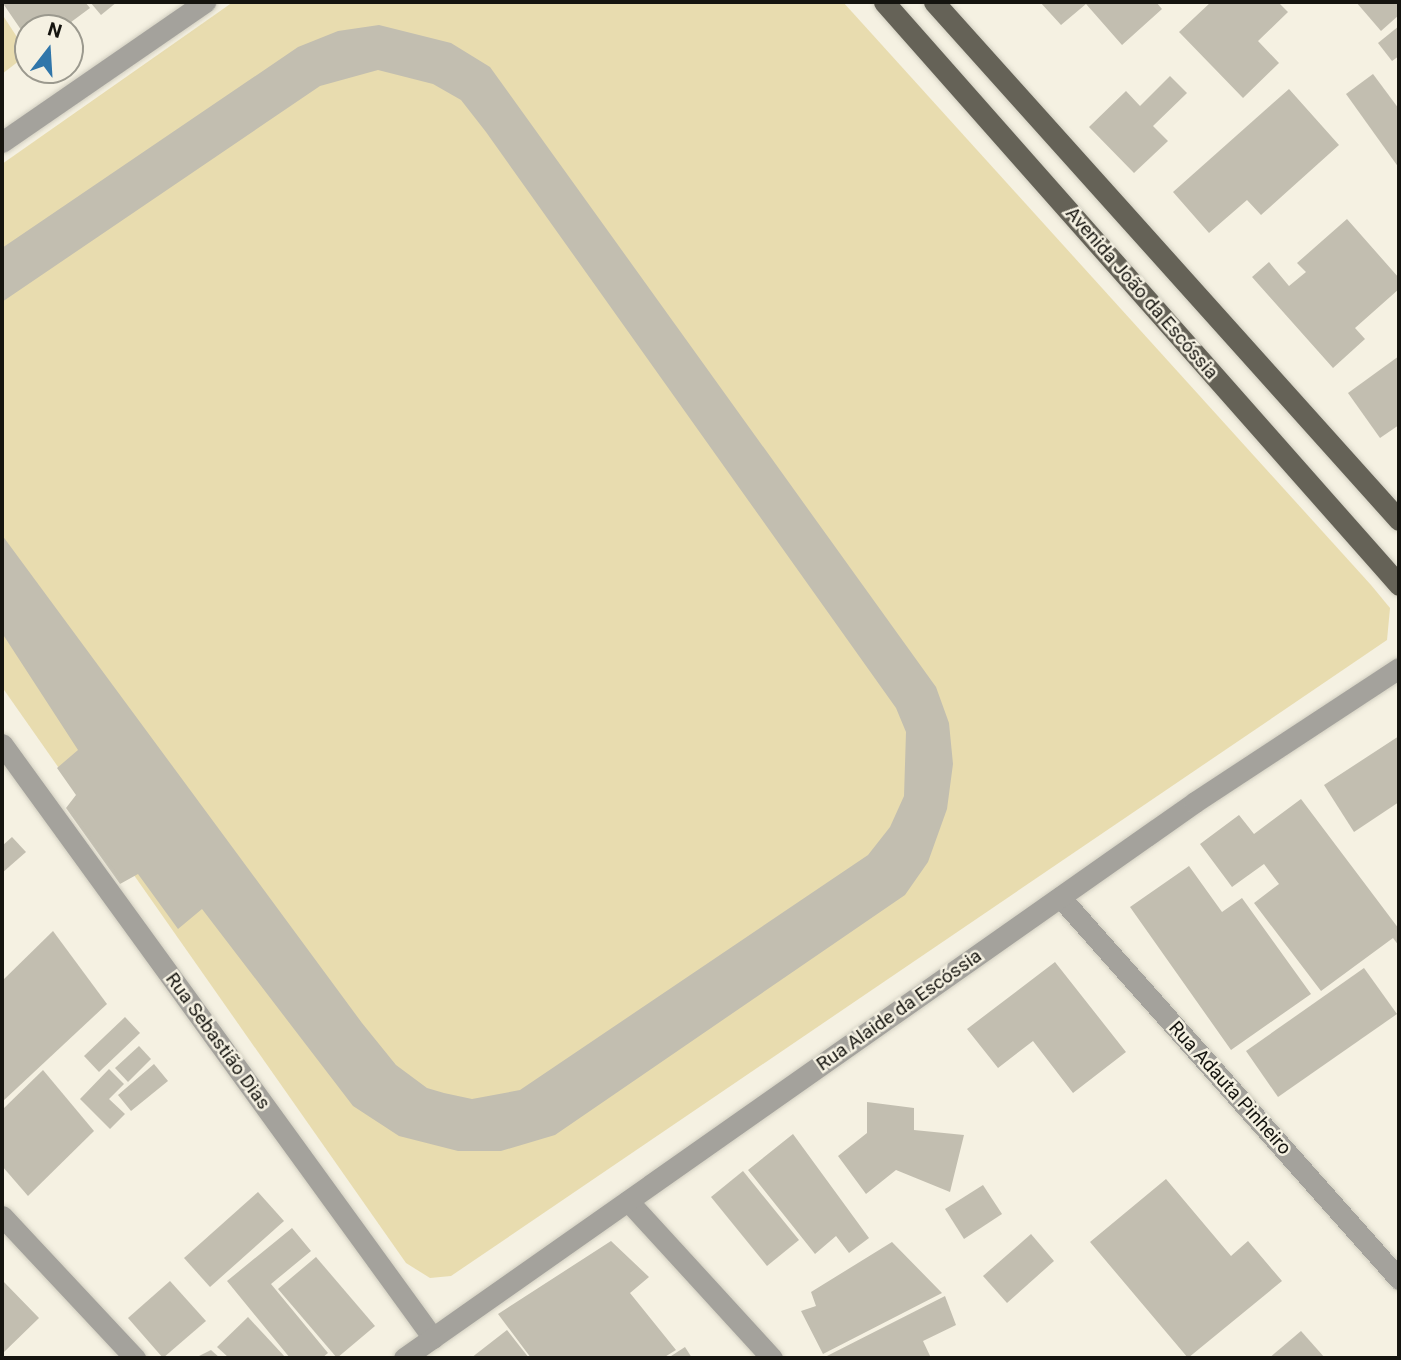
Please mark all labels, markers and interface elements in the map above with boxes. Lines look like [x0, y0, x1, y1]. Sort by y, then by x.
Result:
north arrow [14, 14, 84, 84]
text: N [45, 17, 64, 43]
street label: Avenida João da Escóssia [1061, 202, 1223, 384]
street label: Rua Alaide da Escóssia [812, 944, 986, 1076]
street label: Rua Sebastião Dias [161, 968, 275, 1114]
street label: Rua Adauta Pinheiro [1164, 1017, 1296, 1159]

